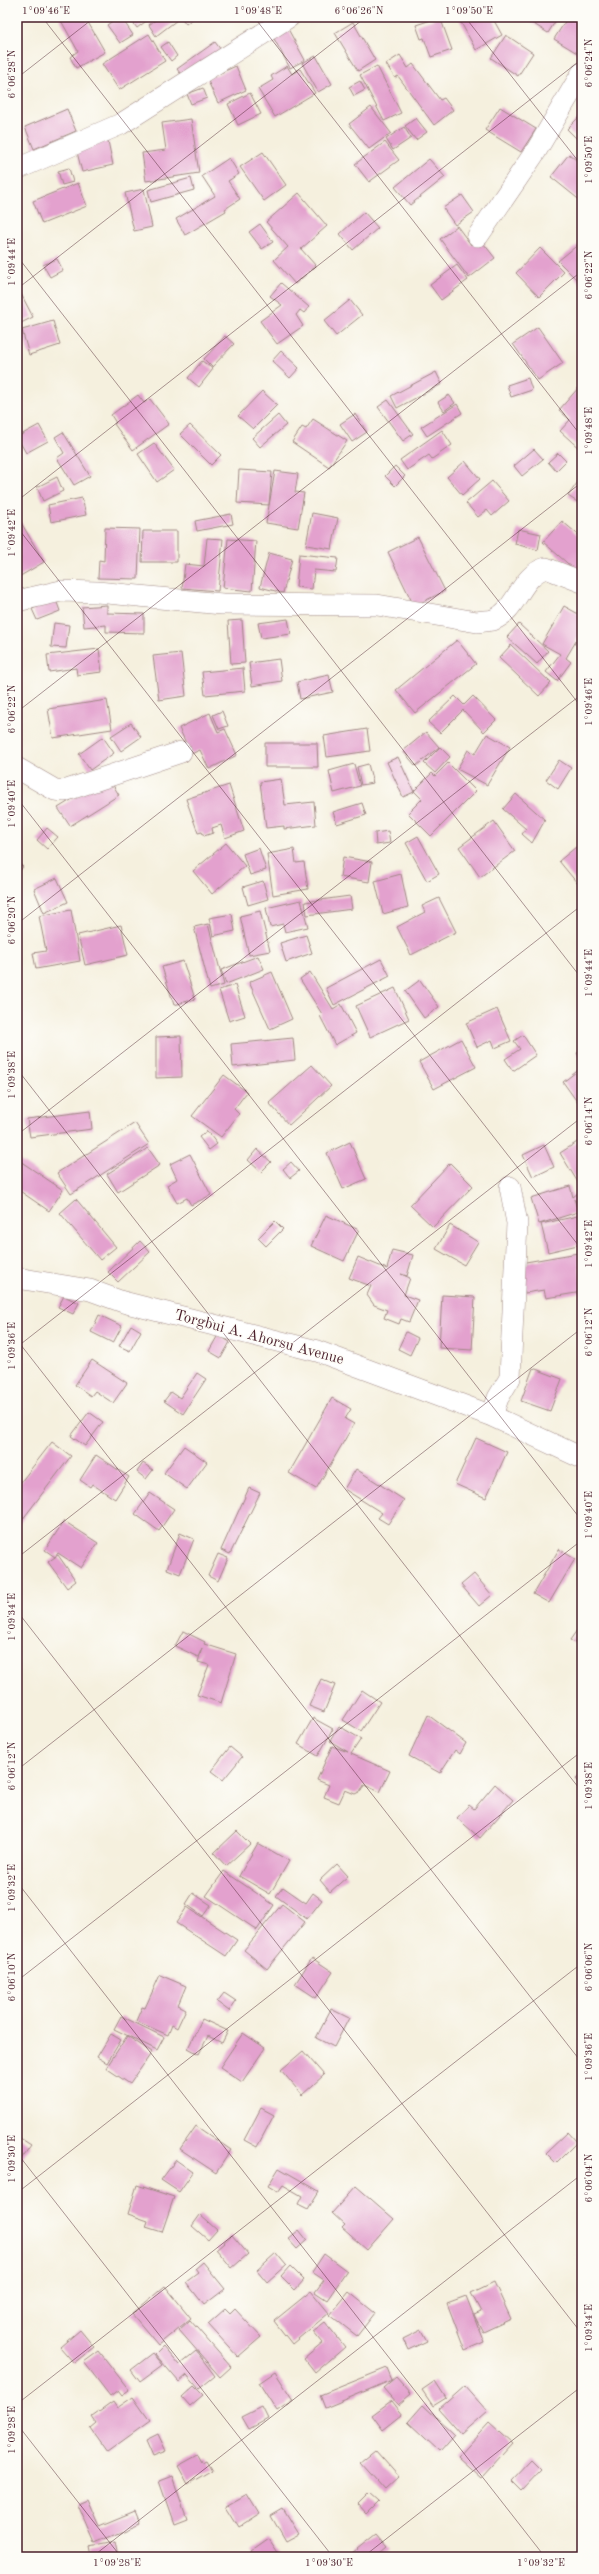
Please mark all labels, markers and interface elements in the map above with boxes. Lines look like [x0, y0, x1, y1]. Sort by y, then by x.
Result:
text: 1°09'46"E [22, 6, 70, 16]
text: 1°09'48"E [234, 6, 282, 16]
text: 6°06'26"N [335, 6, 384, 16]
text: 1°09'50"E [445, 6, 493, 16]
text: 6°06'24"N [584, 38, 594, 87]
text: 6°06'28"N [7, 49, 17, 98]
text: 1°09'50"E [584, 136, 594, 184]
text: 1°09'44"E [7, 238, 17, 286]
text: 6°06'22"N [584, 250, 594, 299]
text: 1°09'48"E [584, 407, 594, 455]
text: 1°09'42"E [7, 509, 17, 557]
text: 1°09'46"E [584, 678, 594, 726]
text: 6°06'22"N [7, 684, 17, 733]
text: 1°09'40"E [7, 780, 17, 828]
text: 6°06'20"N [7, 895, 17, 944]
text: 1°09'44"E [584, 949, 594, 997]
text: 1°09'38"E [7, 1051, 17, 1099]
text: 6°06'14"N [584, 1096, 594, 1145]
text: 1°09'42"E [584, 1220, 594, 1268]
text: 6°06'12"N [584, 1307, 594, 1356]
street label: Torgbui A. Ahorsu Avenue [173, 1308, 345, 1368]
text: 1°09'36"E [7, 1322, 17, 1370]
text: 1°09'40"E [584, 1491, 594, 1539]
text: 1°09'34"E [7, 1593, 17, 1641]
text: 6°06'12"N [7, 1741, 17, 1790]
text: 1°09'38"E [584, 1762, 594, 1810]
text: 1°09'32"E [7, 1864, 17, 1912]
text: 6°06'06"N [584, 1942, 594, 1991]
text: 6°06'10"N [7, 1952, 17, 2001]
text: 1°09'36"E [584, 2033, 594, 2081]
text: 1°09'30"E [7, 2135, 17, 2183]
text: 6°06'04"N [584, 2153, 594, 2202]
text: 1°09'34"E [584, 2304, 594, 2352]
text: 1°09'28"E [7, 2406, 17, 2454]
text: 1°09'28"E [93, 2558, 141, 2568]
text: 1°09'30"E [305, 2558, 353, 2568]
text: 1°09'32"E [517, 2558, 565, 2568]

